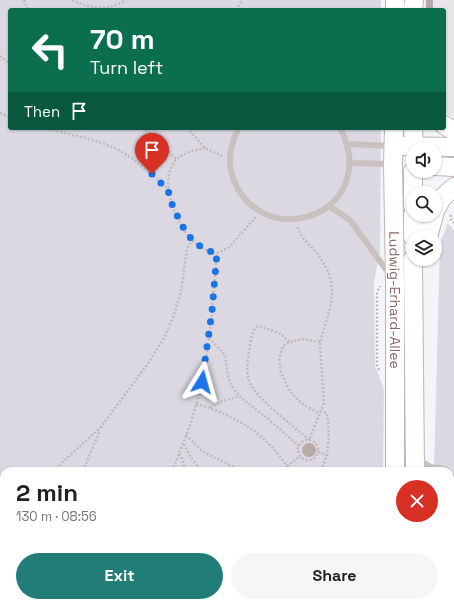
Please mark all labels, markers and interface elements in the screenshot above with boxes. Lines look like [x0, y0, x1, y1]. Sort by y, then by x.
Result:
text: 70 m [90, 21, 155, 57]
icon: left [24, 24, 76, 76]
text: Turn left [90, 56, 163, 79]
icon: arrive [68, 100, 90, 122]
text: Then [24, 102, 60, 121]
pin [135, 133, 169, 174]
icon: arrive [141, 139, 163, 161]
map controls [406, 142, 442, 266]
button: sound [406, 142, 442, 178]
button: search [406, 186, 442, 222]
button: layers [406, 230, 442, 266]
street label: Ludwig-Erhard-Allee [385, 231, 404, 369]
position arrow [181, 361, 223, 403]
text: 2 min [16, 477, 78, 508]
button: close [396, 480, 438, 522]
text: 130 m · 08:56 [16, 508, 97, 525]
button: Exit [16, 553, 223, 599]
button: Share [231, 553, 438, 599]

